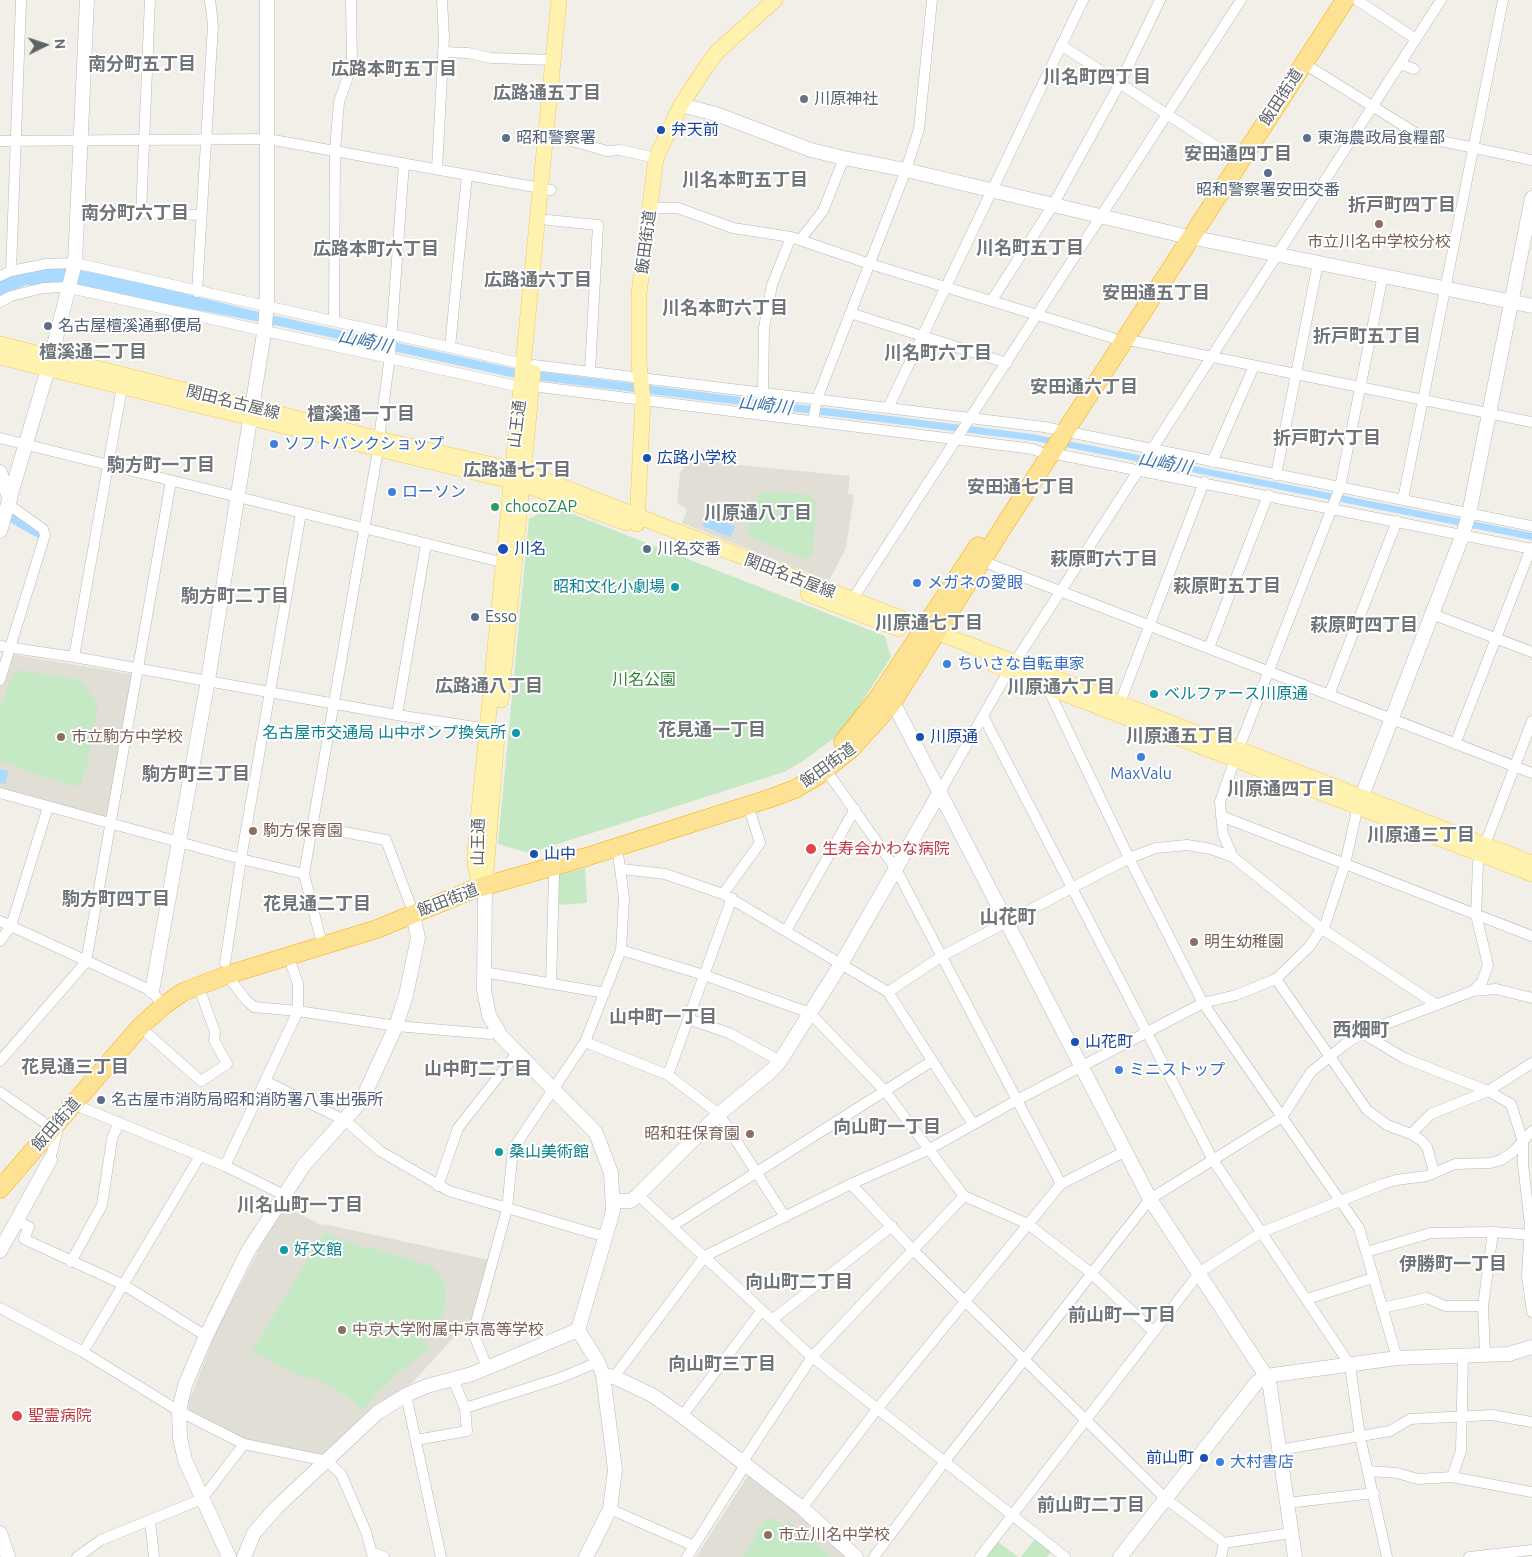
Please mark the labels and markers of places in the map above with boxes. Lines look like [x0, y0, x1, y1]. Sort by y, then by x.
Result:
place label: 川原神社 [814, 89, 878, 109]
marker: 川原神社 [798, 93, 810, 105]
place label: 弁天前 [671, 120, 719, 140]
marker: 弁天前 [655, 124, 667, 136]
place label: 昭和警察署 [516, 128, 596, 148]
place label: 東海農政局食糧部 [1317, 128, 1445, 148]
marker: 昭和警察署 [500, 132, 512, 144]
marker: 東海農政局食糧部 [1301, 132, 1313, 144]
marker: 昭和警察署安田交番 [1262, 167, 1274, 179]
place label: 昭和警察署安田交番 [1196, 180, 1340, 200]
marker: 市立川名中学校分校 [1373, 218, 1385, 230]
place label: 市立川名中学校分校 [1307, 232, 1451, 252]
place label: 名古屋檀溪通郵便局 [58, 316, 202, 336]
marker: 名古屋檀溪通郵便局 [42, 320, 54, 332]
place label: ソフトバンクショップ [284, 434, 444, 454]
marker: ソフトバンクショップ [268, 438, 280, 450]
place label: 広路小学校 [657, 448, 737, 468]
marker: 広路小学校 [641, 452, 653, 464]
place label: ローソン [402, 482, 466, 502]
marker: ローソン [386, 486, 398, 498]
place label: chocoZAP [505, 497, 577, 517]
marker: chocoZAP [489, 501, 501, 513]
place label: 川名 [514, 539, 546, 559]
place label: 川名交番 [657, 539, 721, 559]
marker: 川名 [496, 542, 510, 556]
marker: 川名交番 [641, 543, 653, 555]
place label: メガネの愛眼 [927, 573, 1023, 593]
place label: 昭和文化小劇場 [553, 577, 665, 597]
marker: メガネの愛眼 [911, 577, 923, 589]
marker: 昭和文化小劇場 [669, 581, 681, 593]
place label: Esso [485, 607, 517, 627]
marker: Esso [469, 611, 481, 623]
place label: ちいさな自転車家 [957, 654, 1085, 674]
marker: ちいさな自転車家 [941, 658, 953, 670]
place label: ベルファース川原通 [1164, 684, 1308, 704]
marker: ベルファース川原通 [1148, 688, 1160, 700]
place label: 名古屋市交通局 山中ポンプ換気所 [262, 723, 506, 743]
place label: 市立駒方中学校 [71, 727, 183, 747]
marker: 名古屋市交通局 山中ポンプ換気所 [510, 727, 522, 739]
place label: 川原通 [930, 727, 978, 747]
marker: 市立駒方中学校 [55, 731, 67, 743]
marker: 川原通 [914, 731, 926, 743]
marker: MaxValu [1135, 751, 1147, 763]
place label: MaxValu [1110, 764, 1172, 784]
place label: 駒方保育園 [263, 821, 343, 841]
marker: 駒方保育園 [247, 825, 259, 837]
place label: 生寿会かわな病院 [822, 839, 950, 859]
marker: 生寿会かわな病院 [804, 842, 818, 856]
place label: 山中 [544, 844, 576, 864]
marker: 山中 [528, 848, 540, 860]
place label: 明生幼稚園 [1204, 932, 1284, 952]
marker: 明生幼稚園 [1188, 936, 1200, 948]
place label: 山花町 [1085, 1032, 1133, 1052]
marker: 山花町 [1069, 1036, 1081, 1048]
place label: ミニストップ [1129, 1060, 1225, 1080]
marker: ミニストップ [1113, 1064, 1125, 1076]
place label: 名古屋市消防局昭和消防署八事出張所 [111, 1090, 383, 1110]
marker: 名古屋市消防局昭和消防署八事出張所 [95, 1094, 107, 1106]
place label: 昭和荘保育園 [644, 1124, 740, 1144]
marker: 昭和荘保育園 [744, 1128, 756, 1140]
place label: 桑山美術館 [509, 1142, 589, 1162]
marker: 桑山美術館 [493, 1146, 505, 1158]
place label: 好文館 [294, 1240, 342, 1260]
marker: 好文館 [278, 1244, 290, 1256]
place label: 中京大学附属中京高等学校 [352, 1320, 544, 1340]
marker: 中京大学附属中京高等学校 [336, 1324, 348, 1336]
place label: 聖霊病院 [28, 1406, 92, 1426]
marker: 聖霊病院 [10, 1409, 24, 1423]
place label: 前山町 [1146, 1448, 1194, 1468]
marker: 前山町 [1198, 1452, 1210, 1464]
place label: 大村書店 [1230, 1452, 1294, 1472]
marker: 大村書店 [1214, 1456, 1226, 1468]
place label: 市立川名中学校 [778, 1525, 890, 1545]
marker: 市立川名中学校 [762, 1529, 774, 1541]

